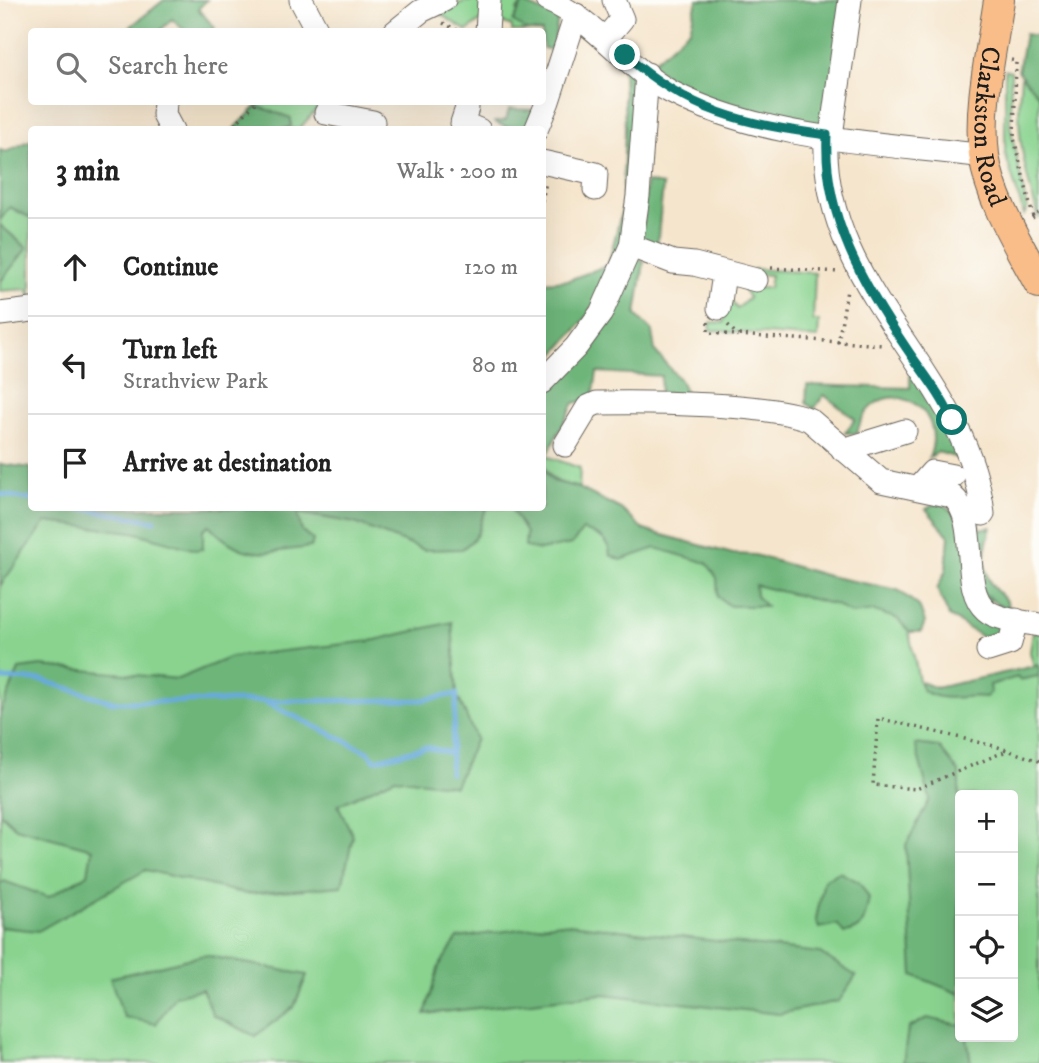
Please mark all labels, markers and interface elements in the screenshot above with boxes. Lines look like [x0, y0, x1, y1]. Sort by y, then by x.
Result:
search box [28, 28, 546, 105]
route end [609, 39, 640, 70]
street label: Clarkston Road [966, 44, 1014, 211]
icon: search [52, 48, 90, 86]
text: Search here [108, 50, 228, 83]
text: 3 min [56, 153, 120, 190]
text: Walk · 200 m [397, 157, 518, 186]
icon: ahead [56, 248, 94, 286]
text: Continue [123, 251, 218, 284]
text: 120 m [464, 253, 518, 282]
text: Turn left [123, 334, 217, 367]
icon: left [56, 346, 94, 384]
text: 80 m [472, 351, 518, 380]
text: Strathview Park [123, 367, 268, 396]
route start [936, 404, 967, 435]
icon: arrive [56, 444, 94, 482]
text: Arrive at destination [123, 447, 332, 480]
map controls [955, 790, 1018, 1042]
button: + [955, 790, 1018, 853]
button: − [955, 853, 1018, 916]
button: locate [955, 916, 1018, 979]
button: layers [955, 979, 1018, 1042]

